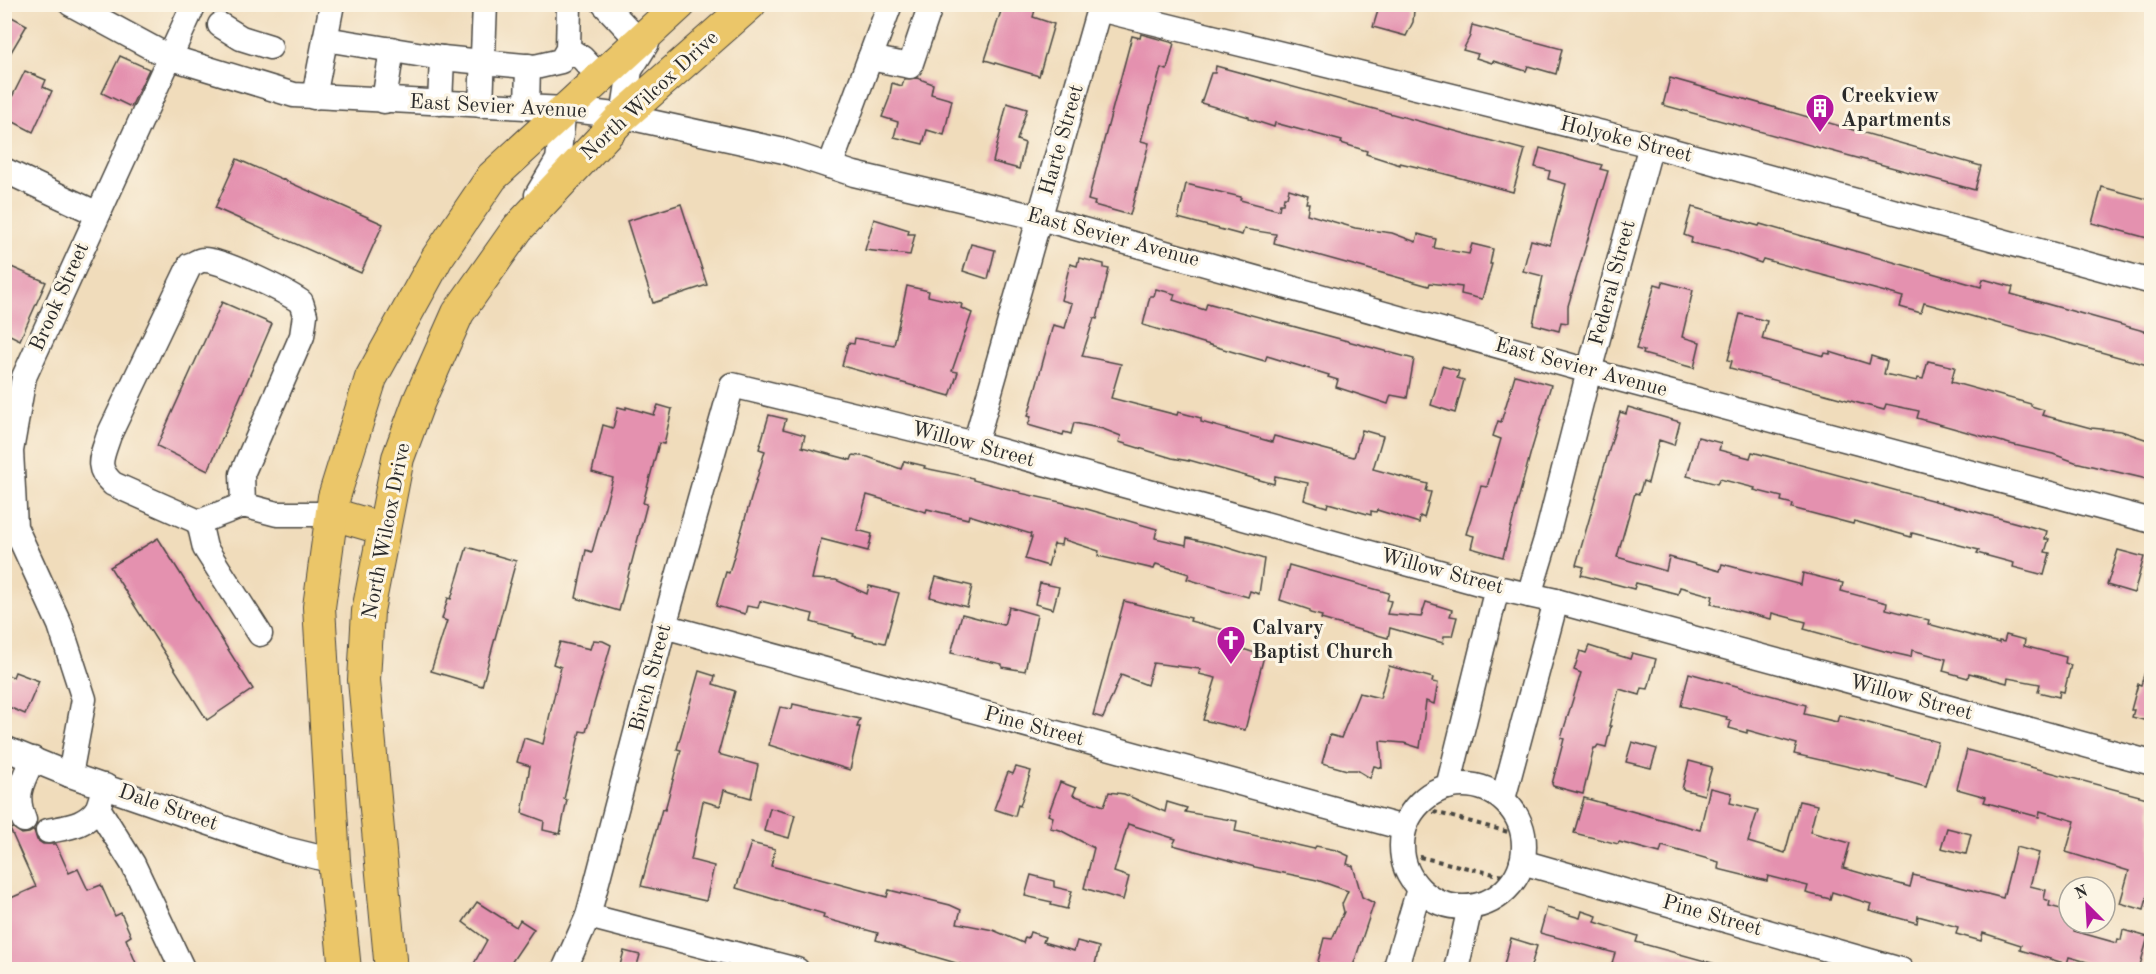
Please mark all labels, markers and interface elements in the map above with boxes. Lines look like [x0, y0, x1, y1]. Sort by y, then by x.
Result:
street label: North Wilcox Drive [577, 27, 723, 165]
street label: Harte Street [1036, 82, 1088, 198]
place label: Creekview Apartments [1841, 86, 1951, 131]
street label: East Sevier Avenue [409, 92, 587, 122]
building icon: Creekview Apartments [1804, 92, 1836, 134]
street label: Holyoke Street [1558, 113, 1694, 167]
street label: East Sevier Avenue [1025, 205, 1201, 271]
street label: Federal Street [1586, 218, 1640, 348]
street label: Brook Street [27, 240, 93, 354]
street label: East Sevier Avenue [1493, 335, 1669, 401]
street label: Willow Street [909, 418, 1037, 472]
street label: North Wilcox Drive [360, 441, 414, 621]
street label: Willow Street [1378, 545, 1506, 599]
place label: Calvary Baptist Church [1252, 618, 1394, 663]
street label: Birch Street [627, 622, 675, 734]
church icon: Calvary Baptist Church [1215, 624, 1247, 666]
street label: Willow Street [1847, 671, 1975, 725]
street label: Pine Street [982, 704, 1086, 750]
street label: Dale Street [116, 781, 220, 835]
north arrow [2057, 875, 2117, 935]
text: N [2073, 883, 2091, 903]
street label: Pine Street [1660, 892, 1764, 940]

